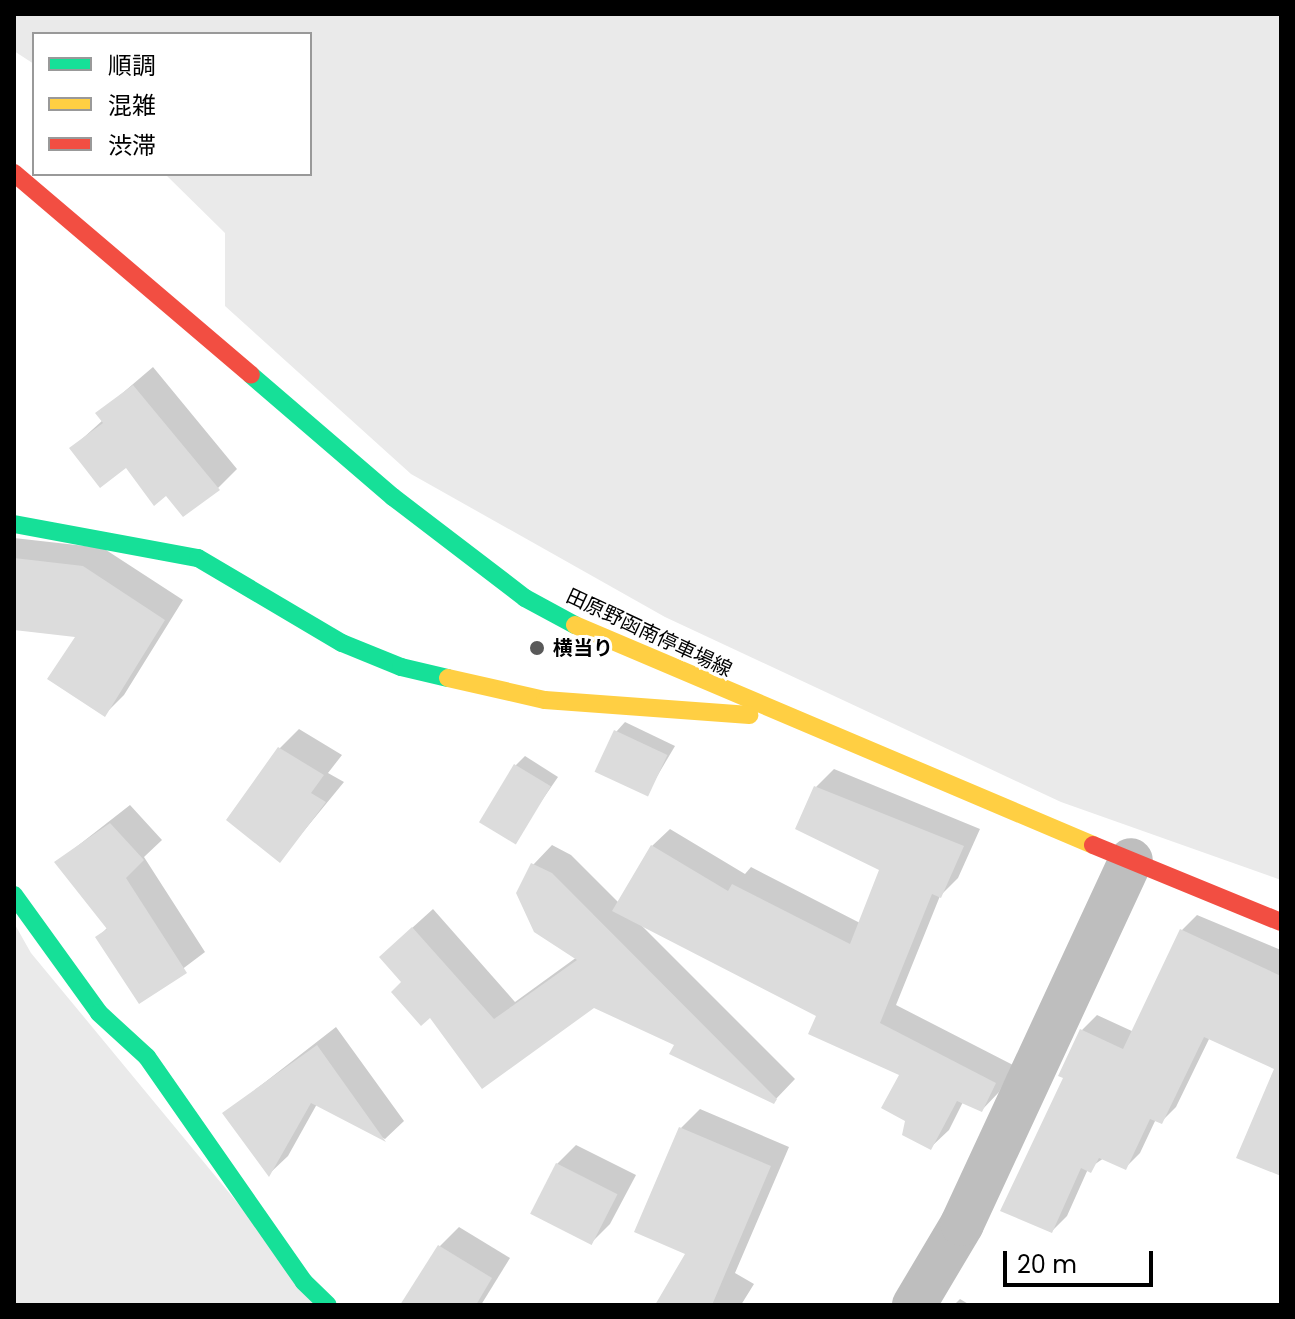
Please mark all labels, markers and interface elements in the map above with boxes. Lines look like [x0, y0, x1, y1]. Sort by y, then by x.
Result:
legend [32, 32, 312, 176]
text: 順調 [108, 49, 156, 82]
text: 混雑 [108, 89, 156, 122]
text: 渋滞 [108, 129, 156, 162]
street label: 田原野函南停車場線 [562, 584, 736, 682]
place label: 横当り [553, 636, 613, 660]
marker: 横当り [528, 639, 546, 657]
scale bar [1007, 1235, 1157, 1285]
text: 20 m [1017, 1248, 1077, 1281]

